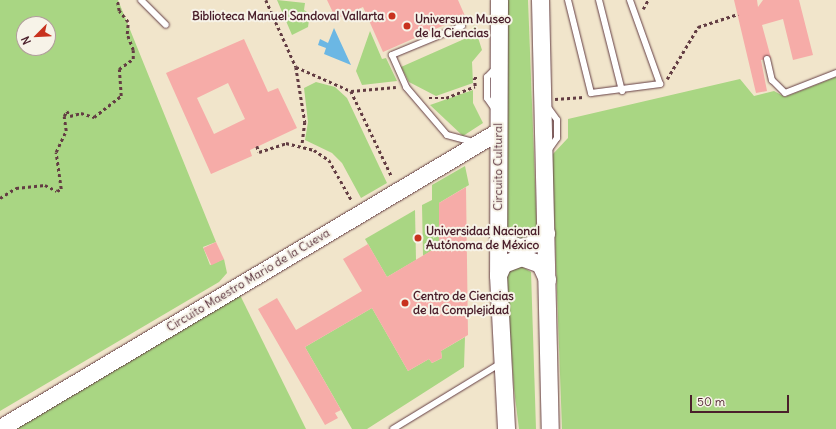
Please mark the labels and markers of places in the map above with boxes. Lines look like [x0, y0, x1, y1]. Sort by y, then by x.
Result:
place label: Biblioteca Manuel Sandoval Vallarta [192, 9, 384, 23]
marker: Biblioteca Manuel Sandoval Vallarta [387, 11, 397, 21]
place label: Universum Museo de la Ciencias [415, 12, 511, 40]
marker: Universum Museo de la Ciencias [402, 21, 412, 31]
place label: Universidad Nacional Autónoma de México [426, 224, 540, 252]
marker: Universidad Nacional Autónoma de México [413, 233, 423, 243]
place label: Centro de Ciencias de la Complejidad [413, 289, 514, 317]
marker: Centro de Ciencias de la Complejidad [400, 298, 410, 308]

